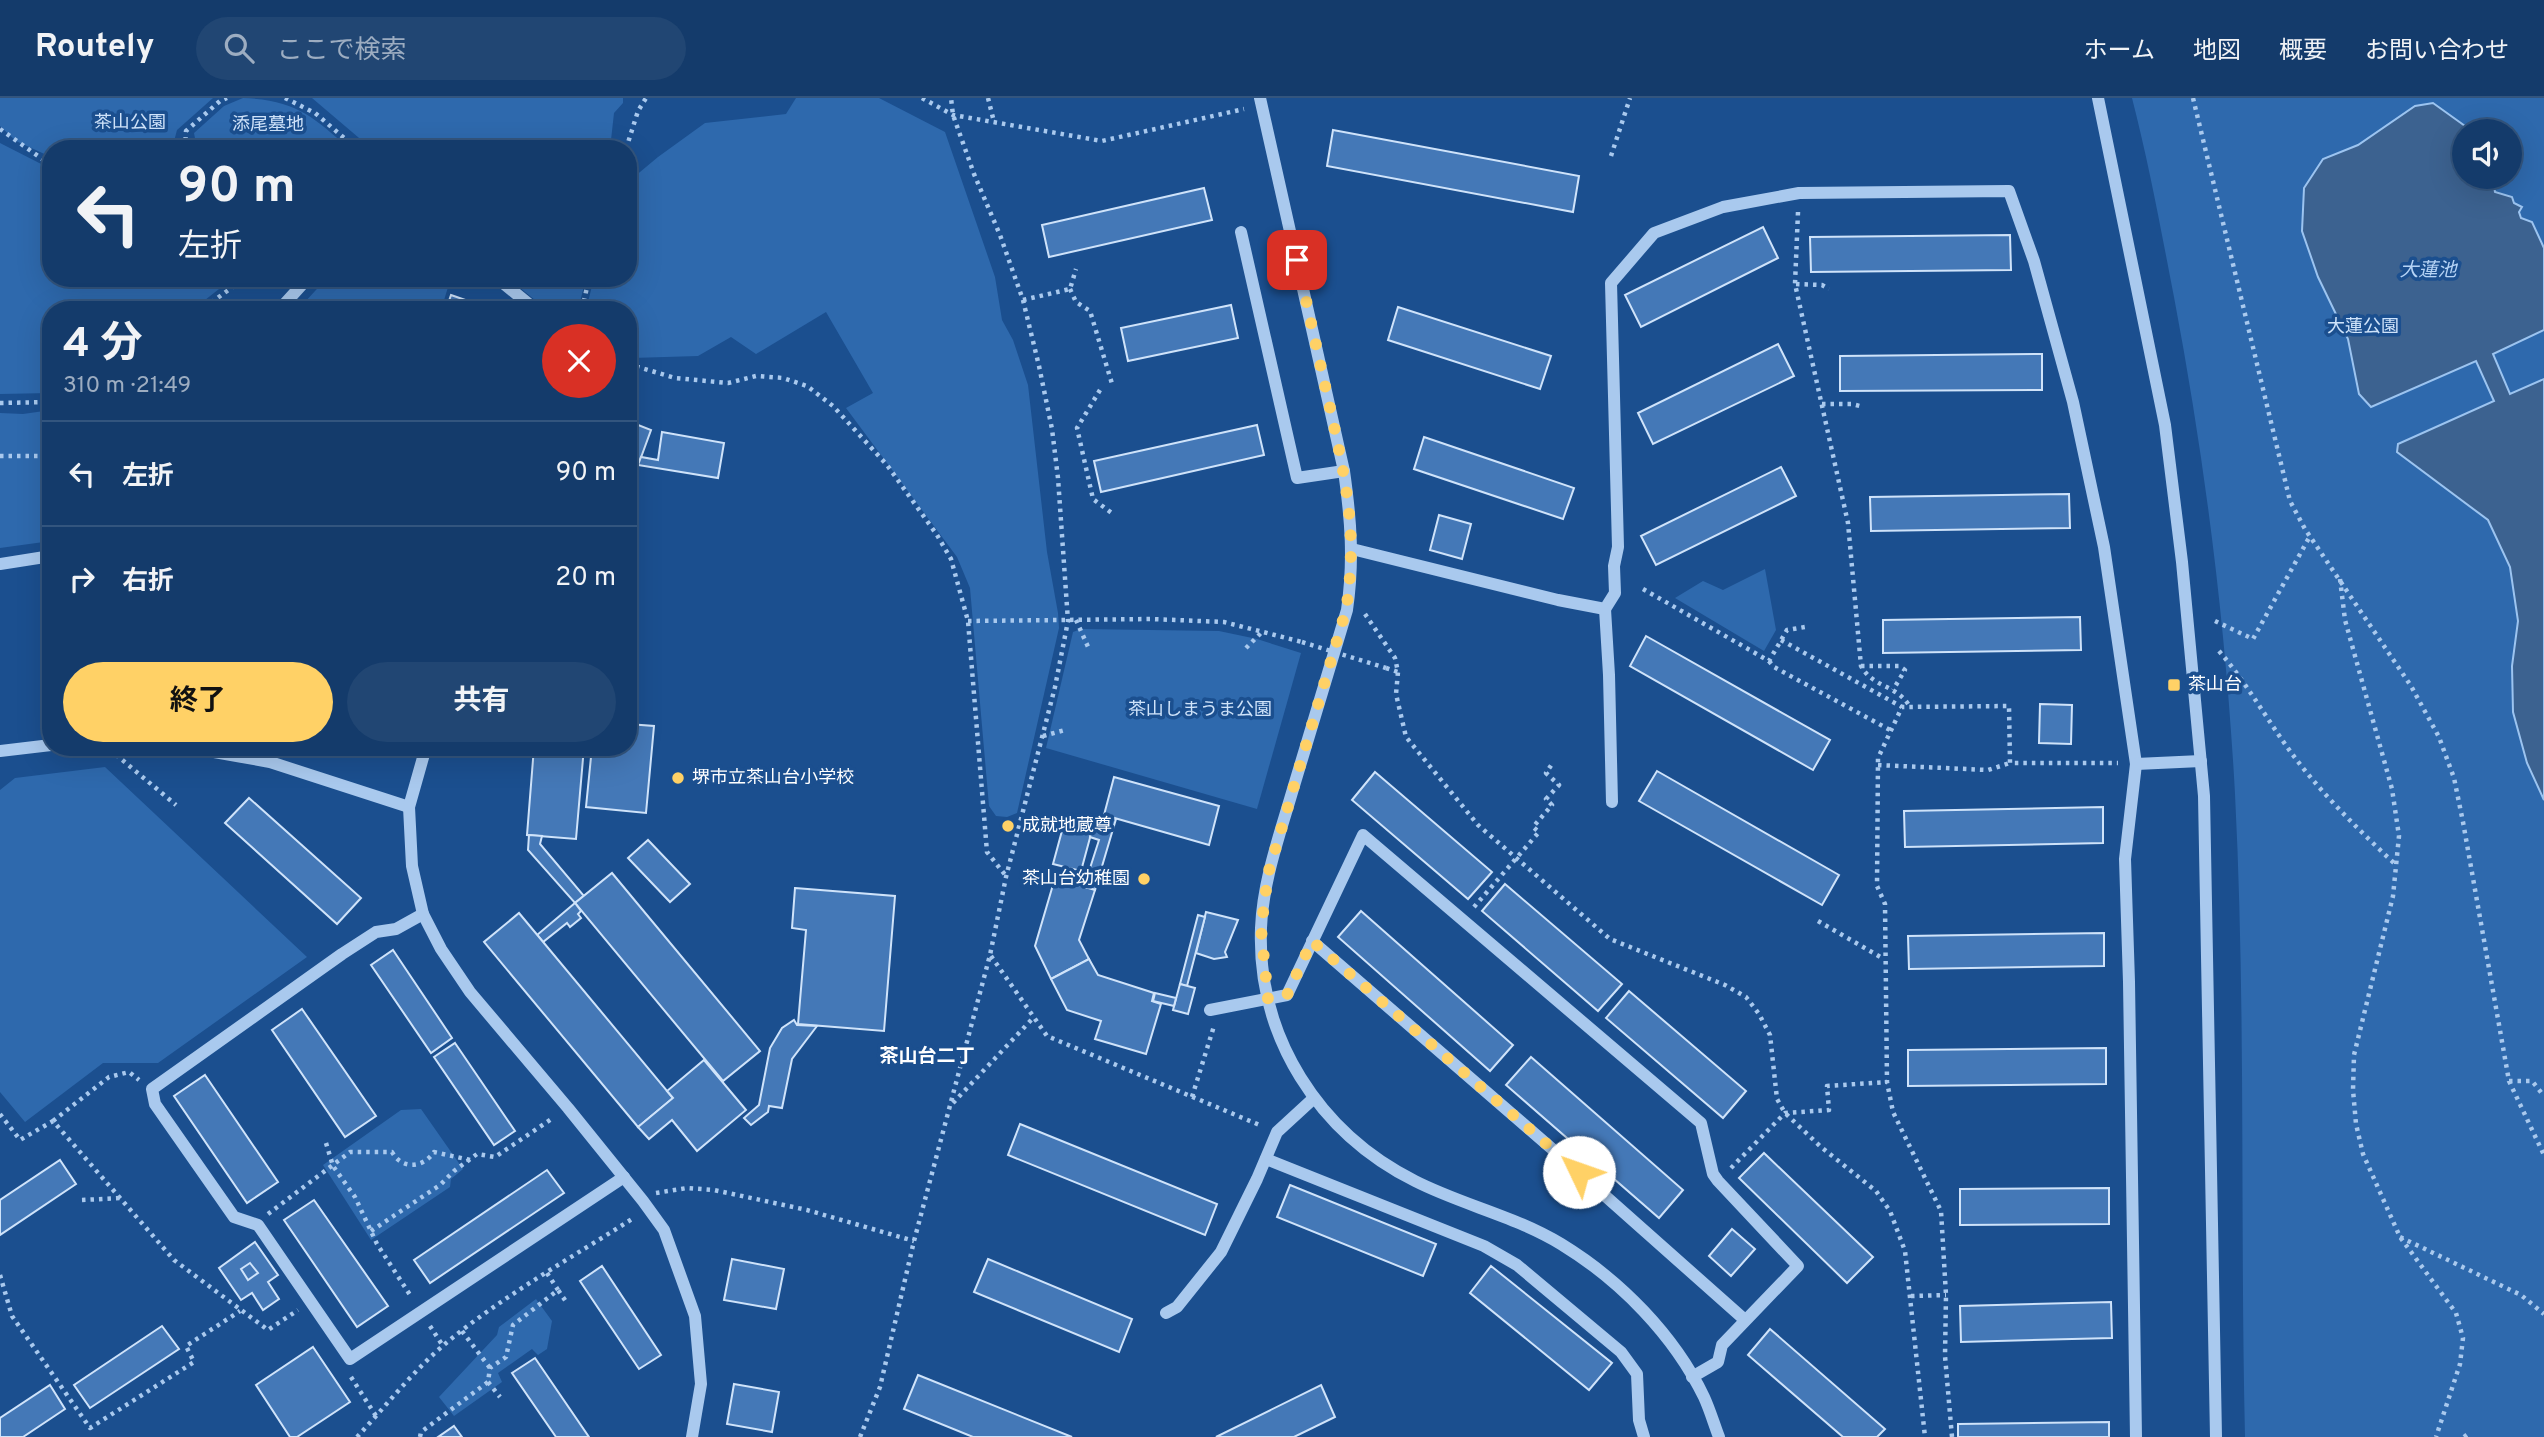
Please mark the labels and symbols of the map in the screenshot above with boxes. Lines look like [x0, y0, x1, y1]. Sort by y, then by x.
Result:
park label: 茶山公園 [94, 112, 166, 135]
park label: 添尾墓地 [232, 114, 304, 137]
pin [1267, 230, 1327, 290]
water label: 大蓮池 [2399, 259, 2458, 283]
park label: 大蓮公園 [2327, 316, 2399, 339]
place label: 茶山台 [2188, 674, 2242, 697]
marker: 茶山台 [2166, 677, 2182, 693]
park label: 茶山しまうま公園 [1128, 699, 1272, 722]
place label: 堺市立茶山台小学校 [692, 767, 854, 790]
marker: 堺市立茶山台小学校 [670, 770, 686, 786]
place label: 成就地蔵尊 [1022, 815, 1112, 838]
marker: 成就地蔵尊 [1000, 818, 1016, 834]
place label: 茶山台幼稚園 [1022, 868, 1130, 891]
marker: 茶山台幼稚園 [1136, 871, 1152, 887]
district label: 茶山台二丁 [879, 1045, 975, 1069]
position arrow [1542, 1135, 1616, 1209]

